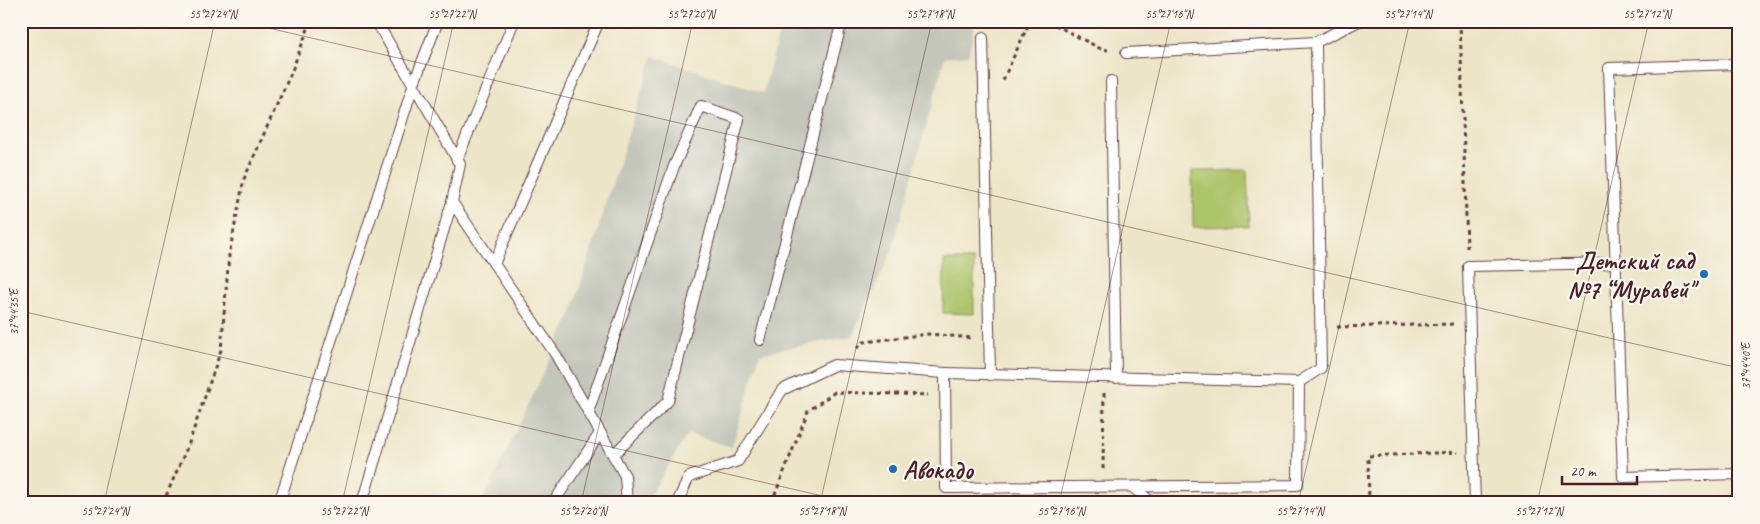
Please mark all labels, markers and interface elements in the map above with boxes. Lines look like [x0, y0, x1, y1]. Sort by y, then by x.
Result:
text: 55°27'24"N [189, 6, 238, 22]
text: 55°27'22"N [428, 6, 477, 22]
text: 55°27'20"N [667, 6, 716, 22]
text: 55°27'18"N [906, 6, 955, 22]
text: 55°27'16"N [1145, 6, 1194, 22]
text: 55°27'14"N [1384, 6, 1433, 22]
text: 55°27'12"N [1623, 6, 1672, 22]
place label: Детский сад №7 “Муравей" [1568, 245, 1699, 306]
marker: Детский сад №7 “Муравей" [1698, 268, 1710, 280]
text: 37°44'35"E [6, 287, 22, 335]
text: 37°44'40"E [1738, 341, 1754, 389]
place label: Авокадо [903, 454, 974, 486]
scale bar [1562, 454, 1638, 486]
text: 20 m [1570, 462, 1597, 481]
marker: Авокадо [887, 463, 899, 475]
text: 55°27'24"N [81, 503, 130, 519]
text: 55°27'22"N [320, 503, 369, 519]
text: 55°27'20"N [559, 503, 608, 519]
text: 55°27'18"N [798, 503, 847, 519]
text: 55°27'16"N [1037, 503, 1086, 519]
text: 55°27'14"N [1276, 503, 1325, 519]
text: 55°27'12"N [1515, 503, 1564, 519]

